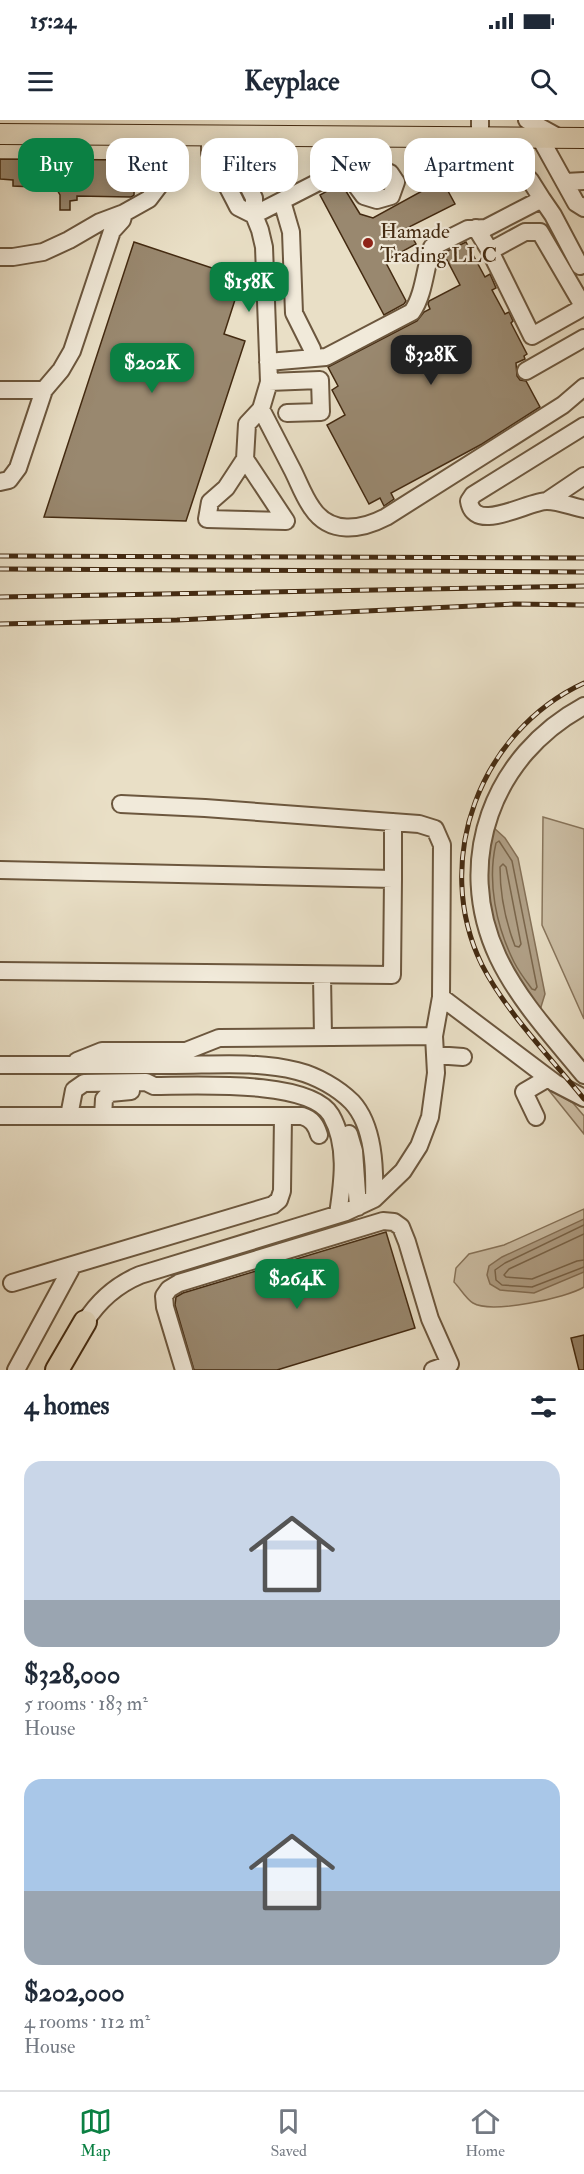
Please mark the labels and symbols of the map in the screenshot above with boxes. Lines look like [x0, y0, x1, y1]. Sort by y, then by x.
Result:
place label: Hamade Trading LLC [380, 218, 497, 269]
marker: Hamade Trading LLC [361, 236, 375, 250]
pin: $158K [207, 262, 291, 313]
pin: $328K [389, 335, 473, 386]
pin: $202K [110, 343, 194, 394]
pin: $264K [255, 1259, 339, 1310]

